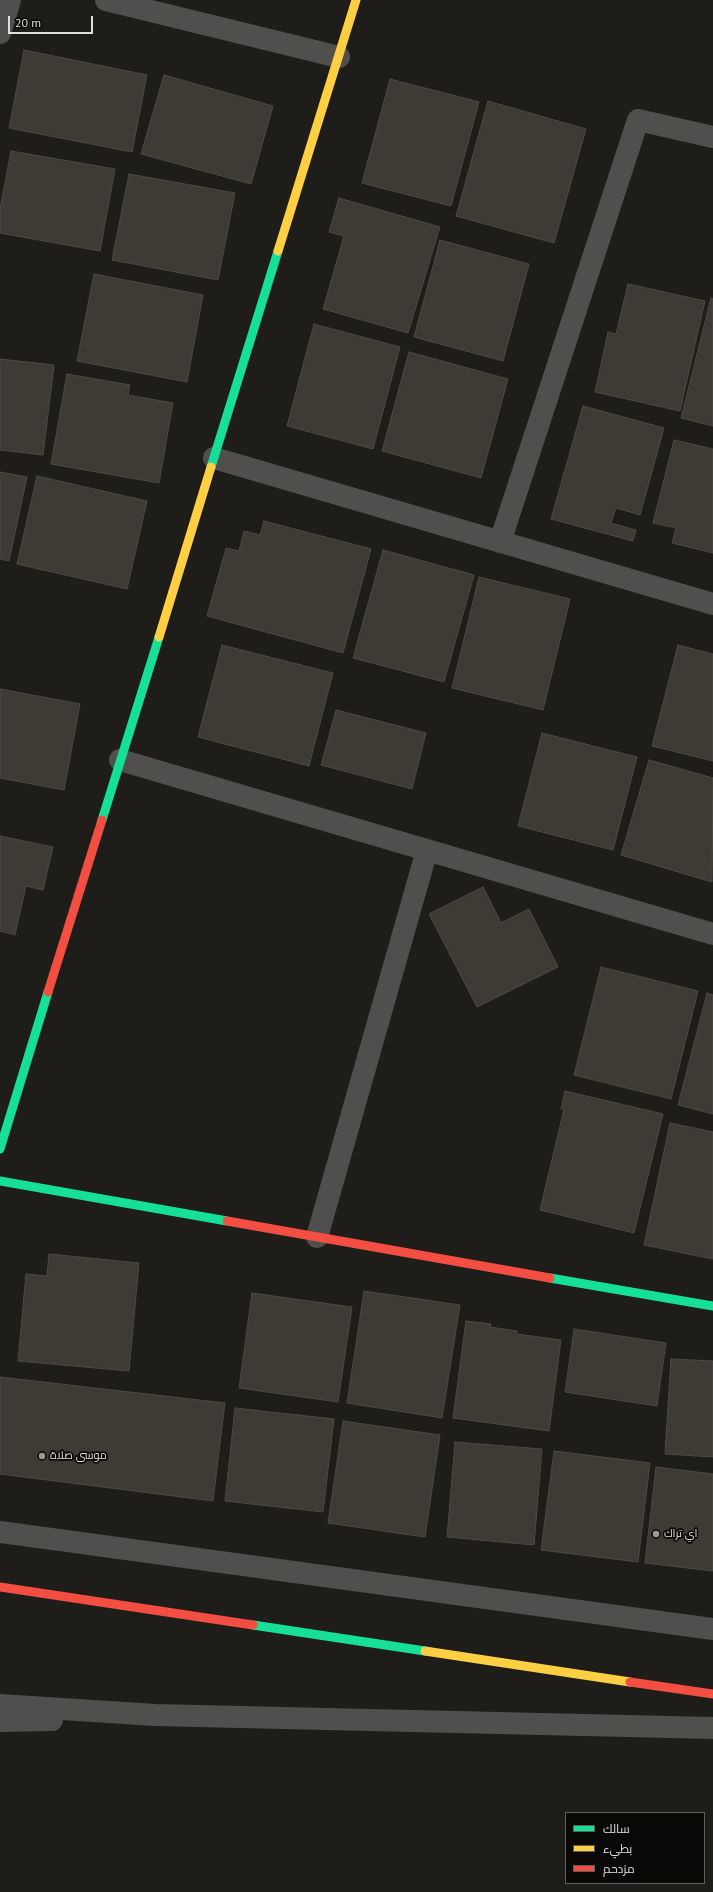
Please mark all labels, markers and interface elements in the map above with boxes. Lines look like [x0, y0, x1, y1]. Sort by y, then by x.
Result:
scale bar [10, 8, 95, 34]
text: 20 m [15, 15, 41, 30]
place label: موسى صلاة [50, 1449, 107, 1463]
marker: موسى صلاة [37, 1451, 47, 1461]
place label: اي تراك [664, 1527, 698, 1541]
marker: اي تراك [651, 1529, 661, 1539]
legend [565, 1812, 705, 1884]
text: سالك [603, 1821, 630, 1836]
text: بطيء [603, 1841, 632, 1856]
text: مزدحم [603, 1861, 635, 1876]

